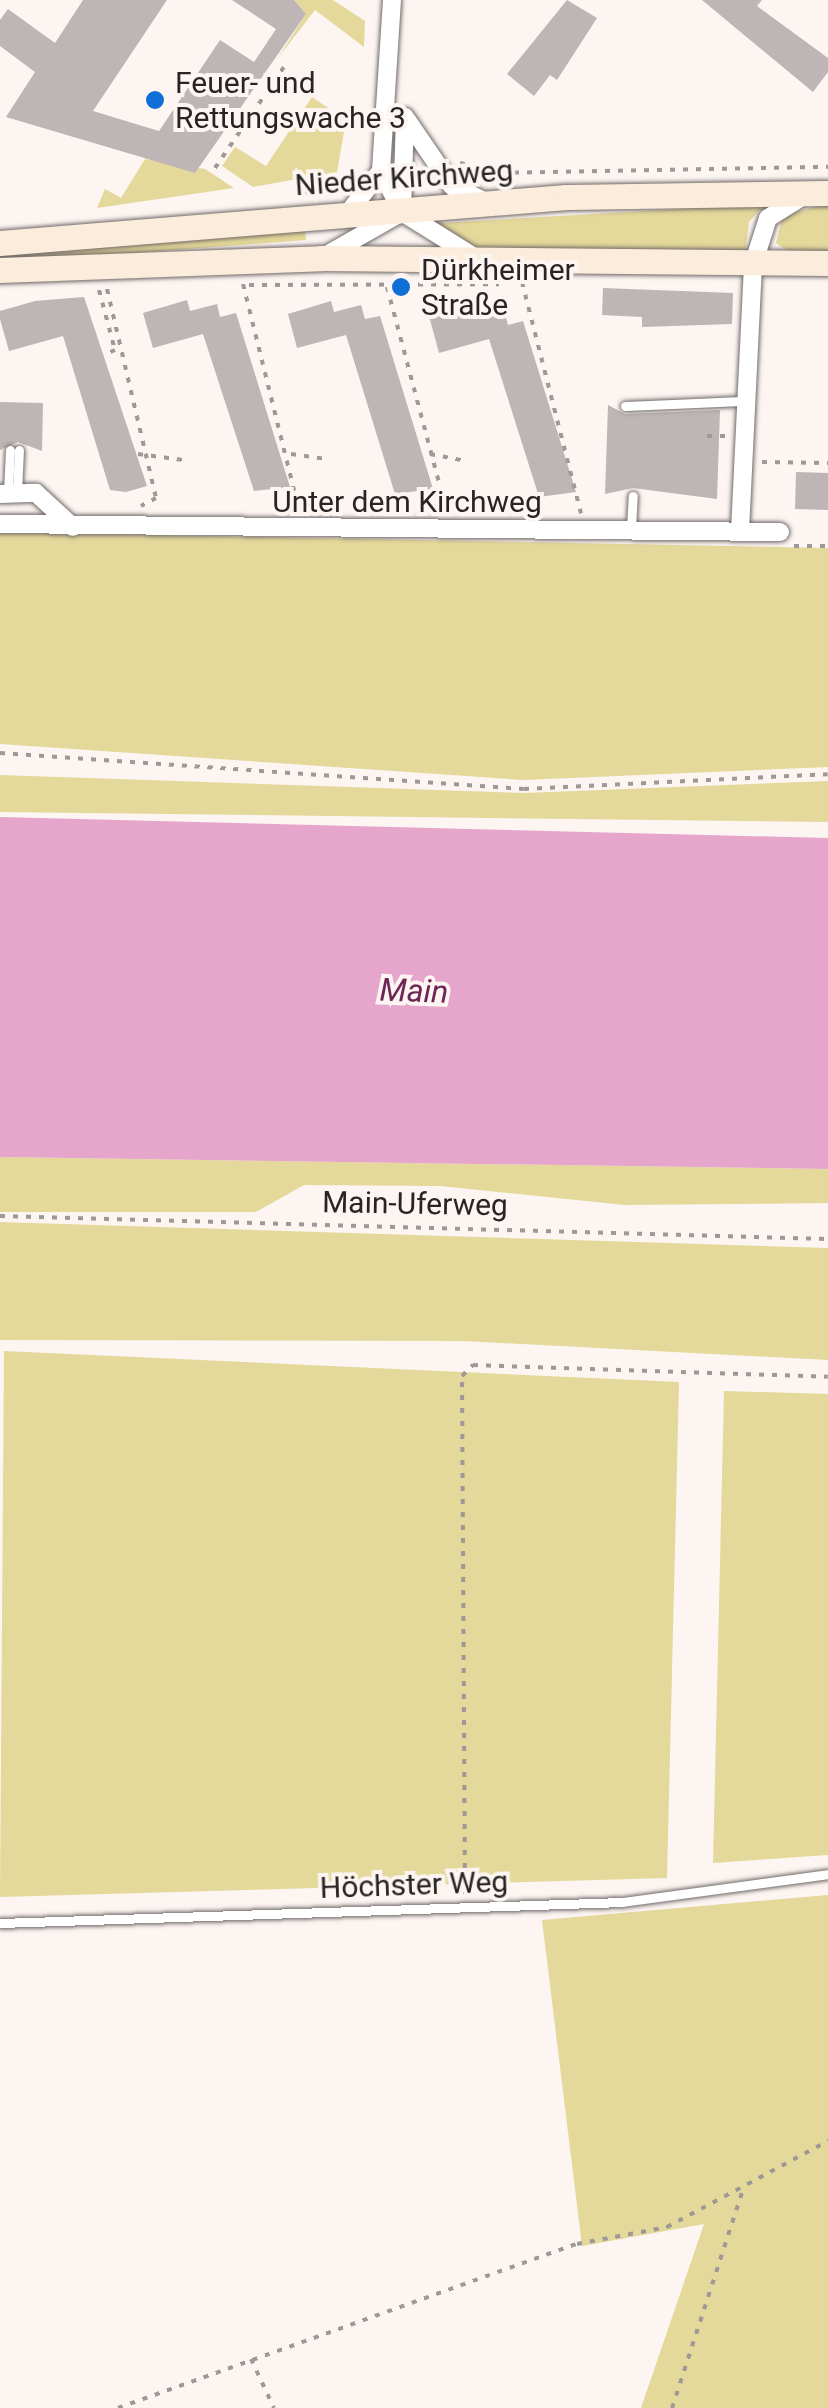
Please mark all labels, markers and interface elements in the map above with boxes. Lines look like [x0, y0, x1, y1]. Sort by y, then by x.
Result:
place label: Feuer- und Rettungswache 3 [175, 65, 406, 136]
marker: Feuer- und Rettungswache 3 [144, 89, 166, 111]
street label: Nieder Kirchweg [294, 152, 514, 204]
place label: Dürkheimer Straße [421, 252, 575, 322]
marker: Dürkheimer Straße [390, 276, 412, 298]
street label: Unter dem Kirchweg [272, 484, 542, 520]
water label: Main [379, 971, 449, 1011]
street label: Main-Uferweg [322, 1184, 508, 1224]
street label: Höchster Weg [319, 1864, 509, 1906]

